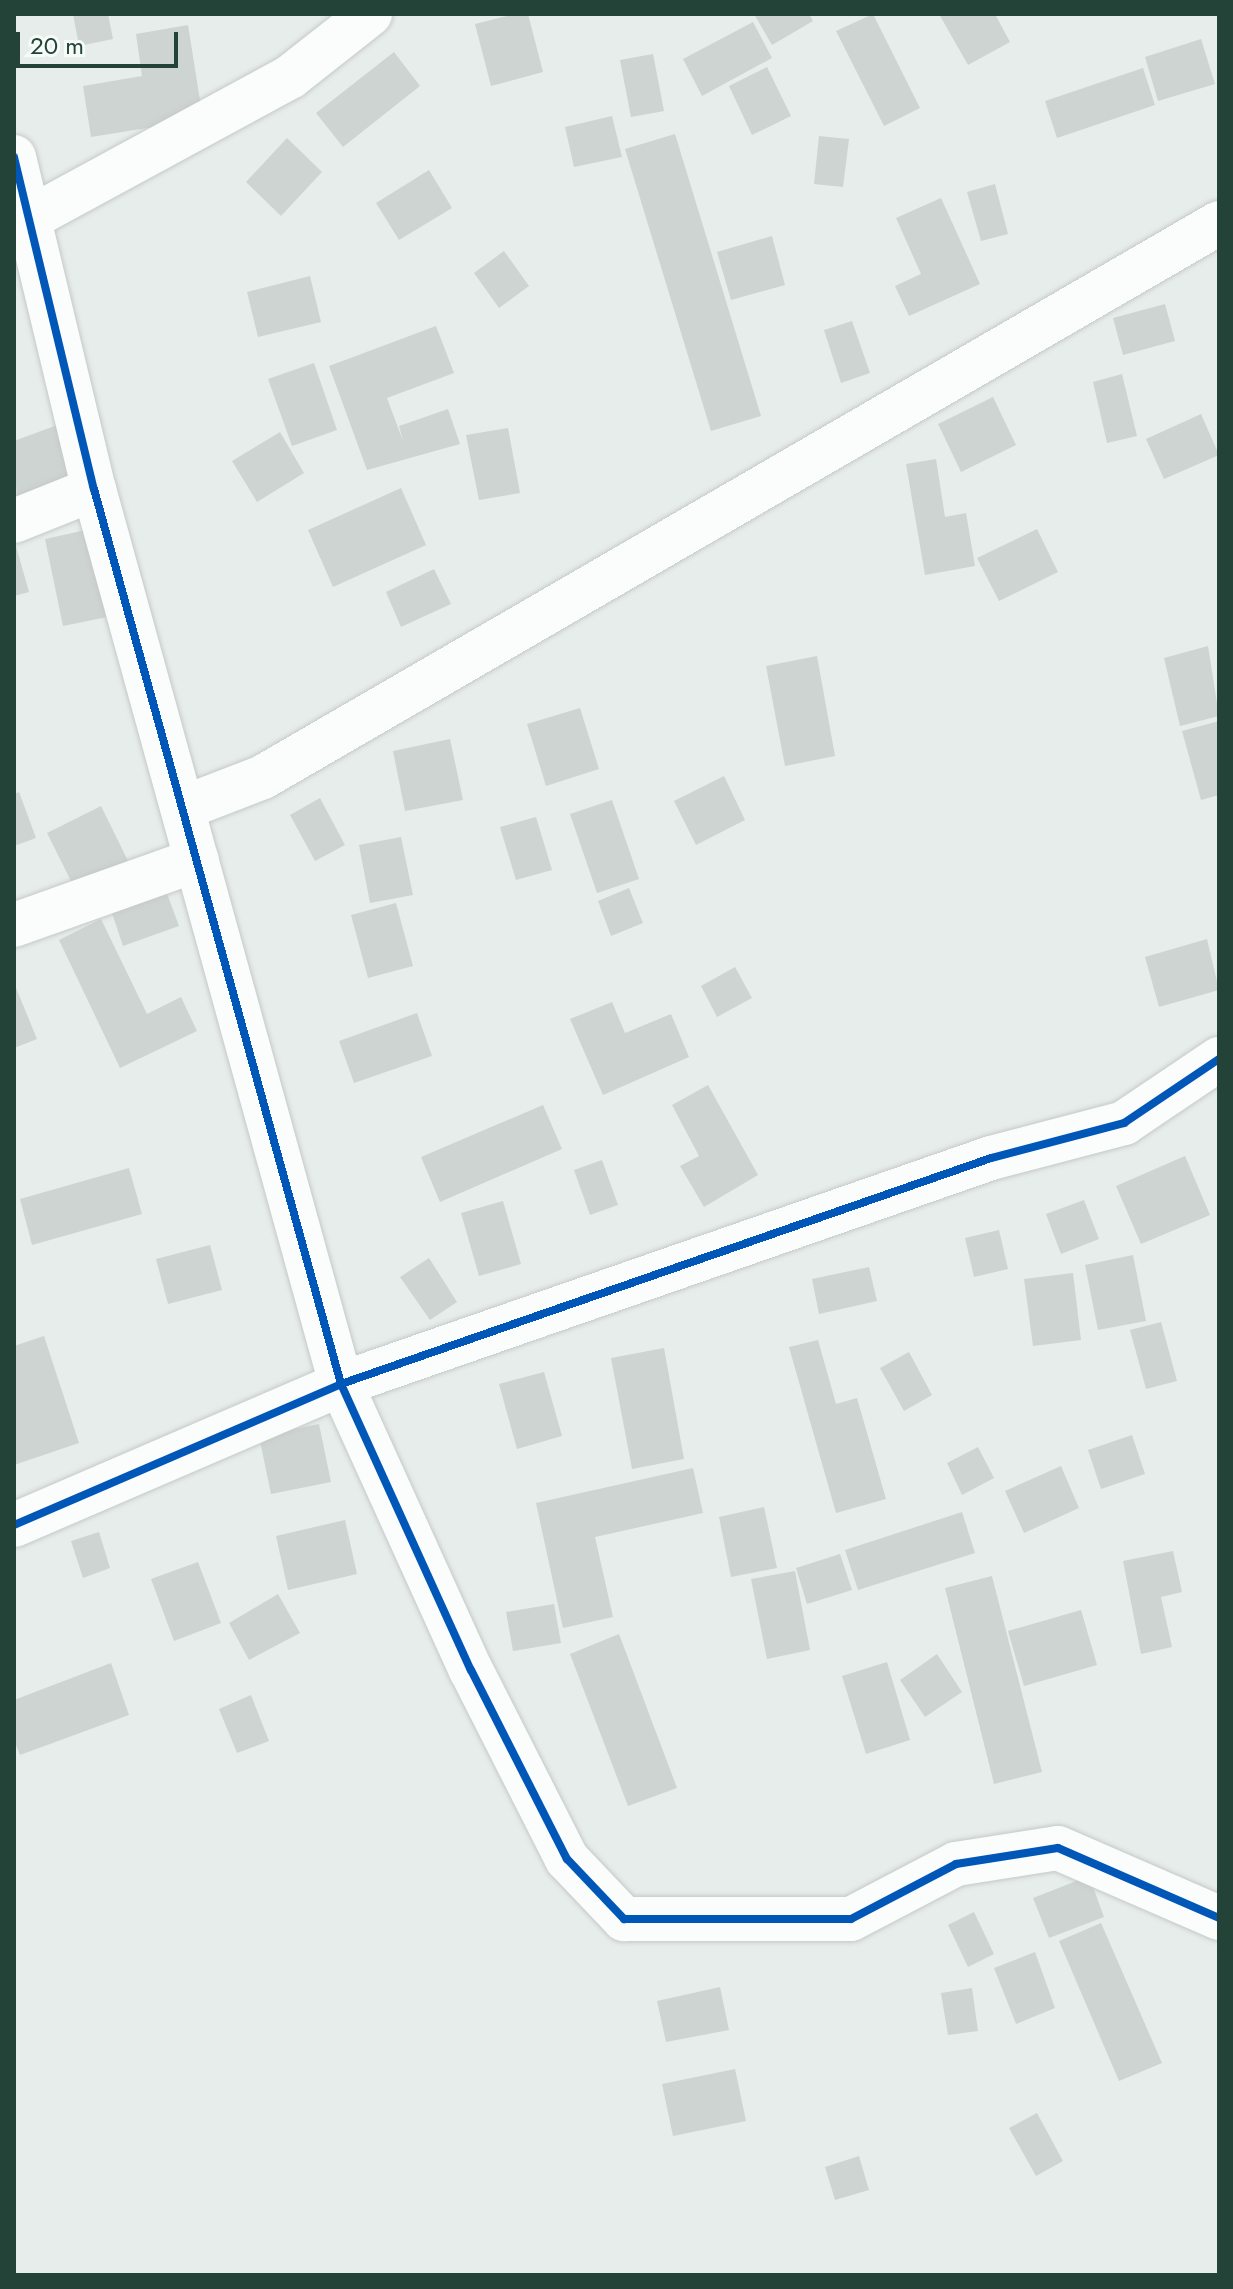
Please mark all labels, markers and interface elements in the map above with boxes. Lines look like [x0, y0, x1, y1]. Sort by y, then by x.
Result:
scale bar [20, 16, 182, 66]
text: 20 m [30, 28, 84, 63]

